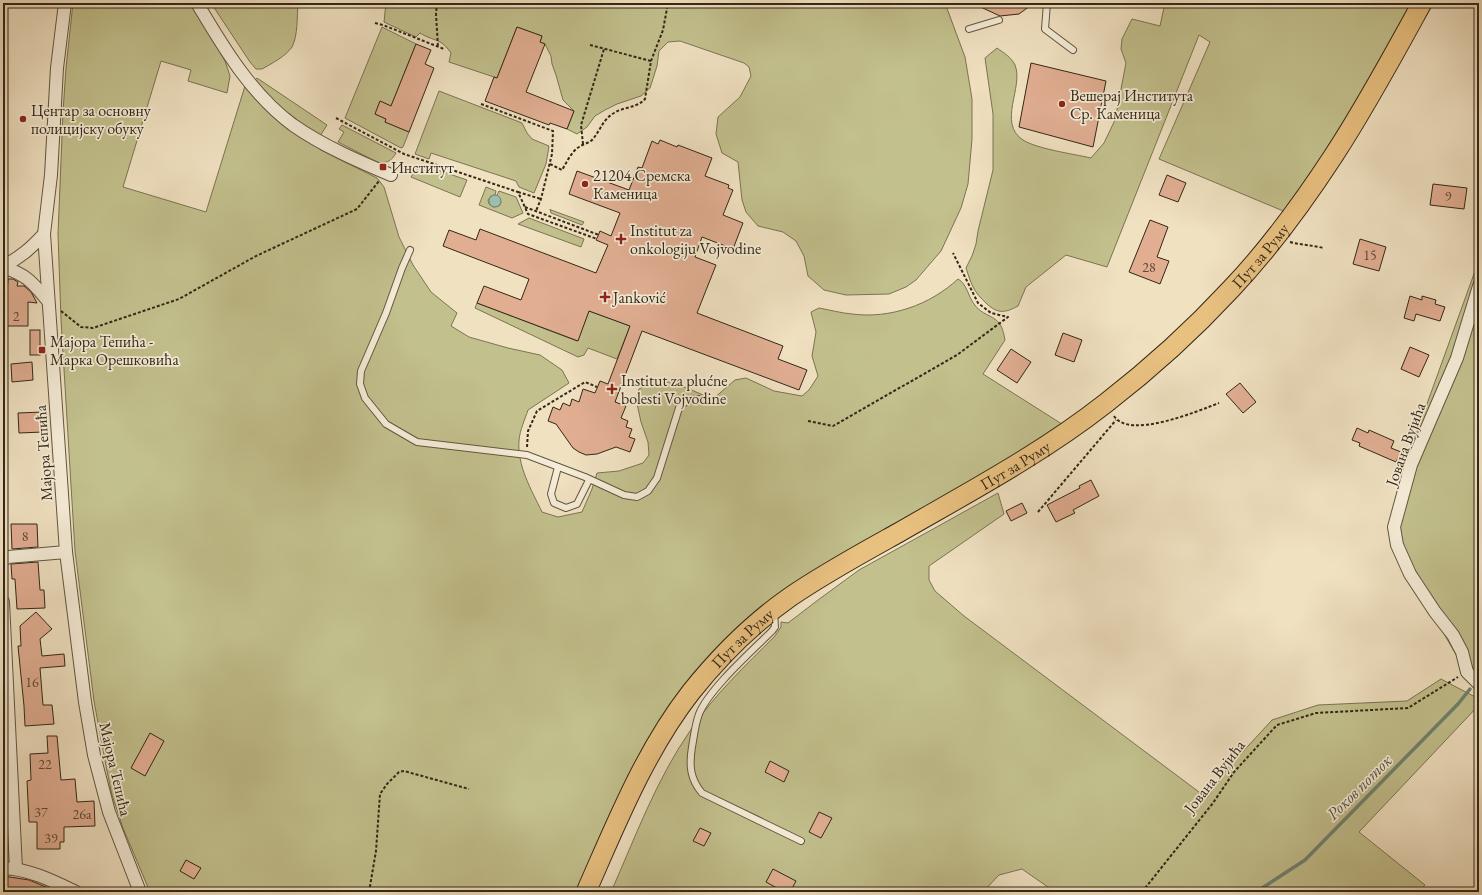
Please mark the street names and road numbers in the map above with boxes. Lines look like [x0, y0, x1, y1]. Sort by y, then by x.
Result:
street label: Пут за Руму [1227, 218, 1294, 293]
street label: Јована Вујића [1380, 399, 1431, 491]
street label: Мајора Тепића [30, 404, 57, 502]
street label: Пут за Руму [976, 435, 1055, 495]
street label: Пут за Руму [706, 603, 779, 673]
street label: Мајора Тепића [94, 720, 137, 819]
street label: Јована Вујића [1178, 735, 1250, 819]

